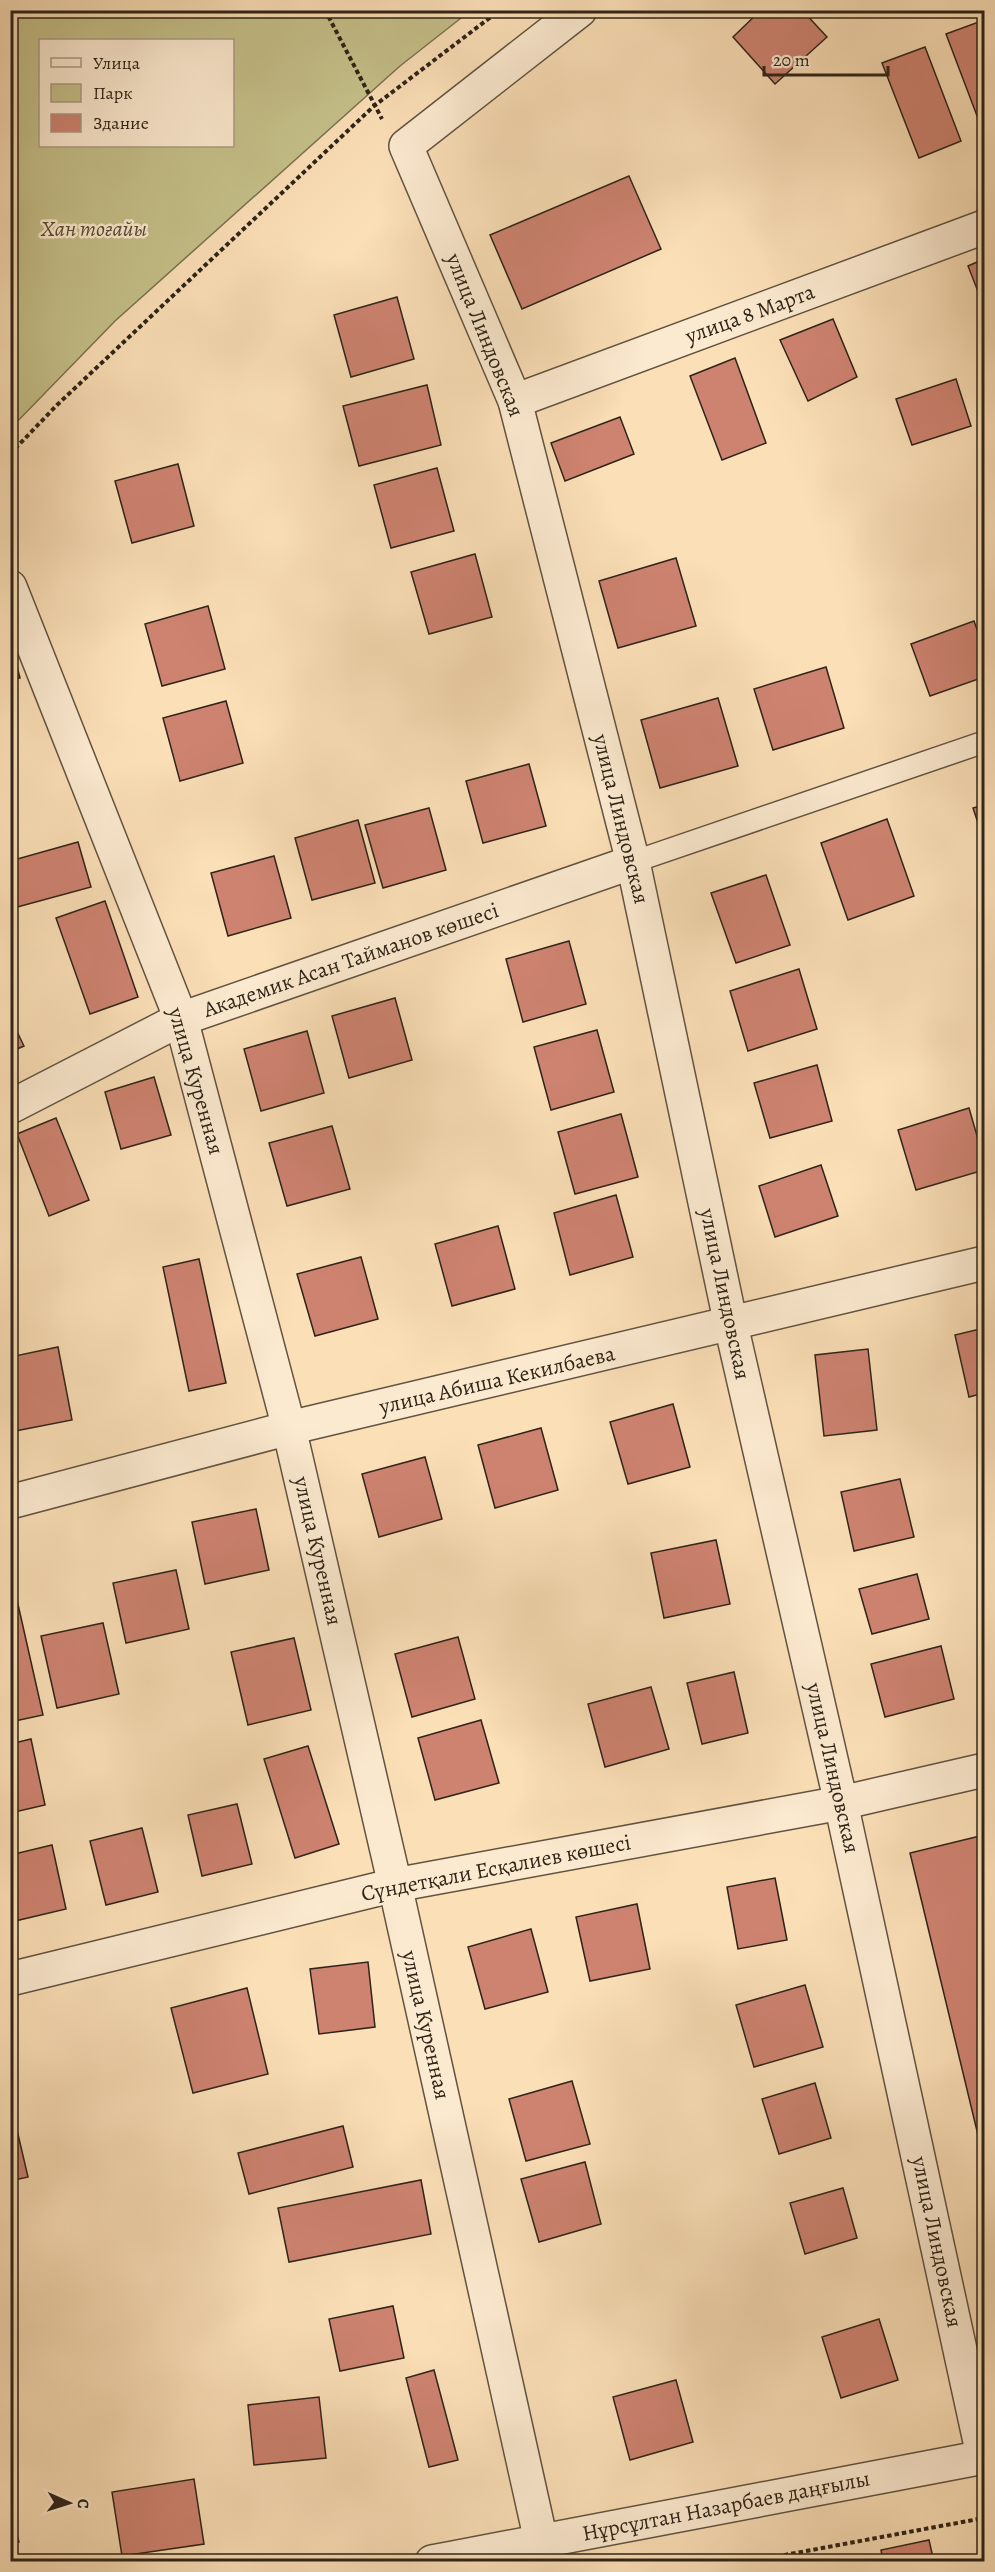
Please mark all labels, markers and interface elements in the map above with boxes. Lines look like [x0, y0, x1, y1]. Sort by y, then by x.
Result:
legend [39, 39, 234, 147]
scale bar [764, 39, 888, 77]
text: 20 m [773, 48, 810, 72]
text: Улица [93, 51, 141, 75]
text: Парк [93, 81, 133, 105]
text: Здание [93, 111, 149, 135]
park label: Хан тоғайы [40, 214, 147, 244]
street label: улица Линдовская [438, 248, 531, 421]
street label: улица 8 Марта [680, 276, 820, 352]
street label: улица Линдовская [585, 730, 657, 907]
street label: Академик Асан Тайманов көшесі [198, 895, 503, 1025]
street label: улица Куренная [160, 1003, 231, 1158]
street label: улица Линдовская [692, 1205, 758, 1382]
street label: улица Абиша Кекилбаева [375, 1338, 619, 1422]
street label: улица Куренная [286, 1473, 350, 1628]
street label: улица Линдовская [799, 1679, 867, 1856]
street label: Сүндетқали Есқалиев көшесі [359, 1827, 633, 1909]
street label: улица Куренная [394, 1947, 458, 2102]
street label: улица Линдовская [904, 2153, 970, 2330]
street label: Нұрсұлтан Назарбаев даңғылы [580, 2463, 872, 2549]
north arrow [39, 2473, 99, 2533]
text: С [72, 2498, 94, 2509]

